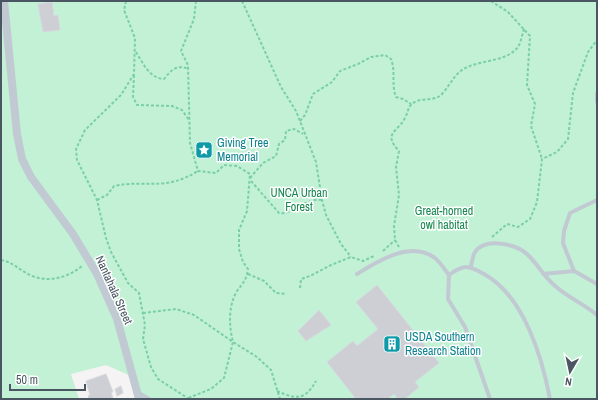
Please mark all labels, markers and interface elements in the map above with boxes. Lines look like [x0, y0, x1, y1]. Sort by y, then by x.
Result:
place label: Giving Tree Memorial [217, 135, 268, 165]
place icon: Giving Tree Memorial [194, 140, 214, 160]
park label: UNCA Urban Forest [271, 185, 327, 215]
park label: Great-horned owl habitat [415, 203, 473, 233]
street label: Nantahala Street [92, 253, 136, 327]
place label: USDA Southern Research Station [405, 329, 481, 359]
building icon: USDA Southern Research Station [382, 334, 402, 354]
north arrow [550, 352, 590, 392]
scale bar [10, 366, 85, 392]
text: 50 m [16, 372, 38, 388]
text: N [564, 374, 573, 389]

